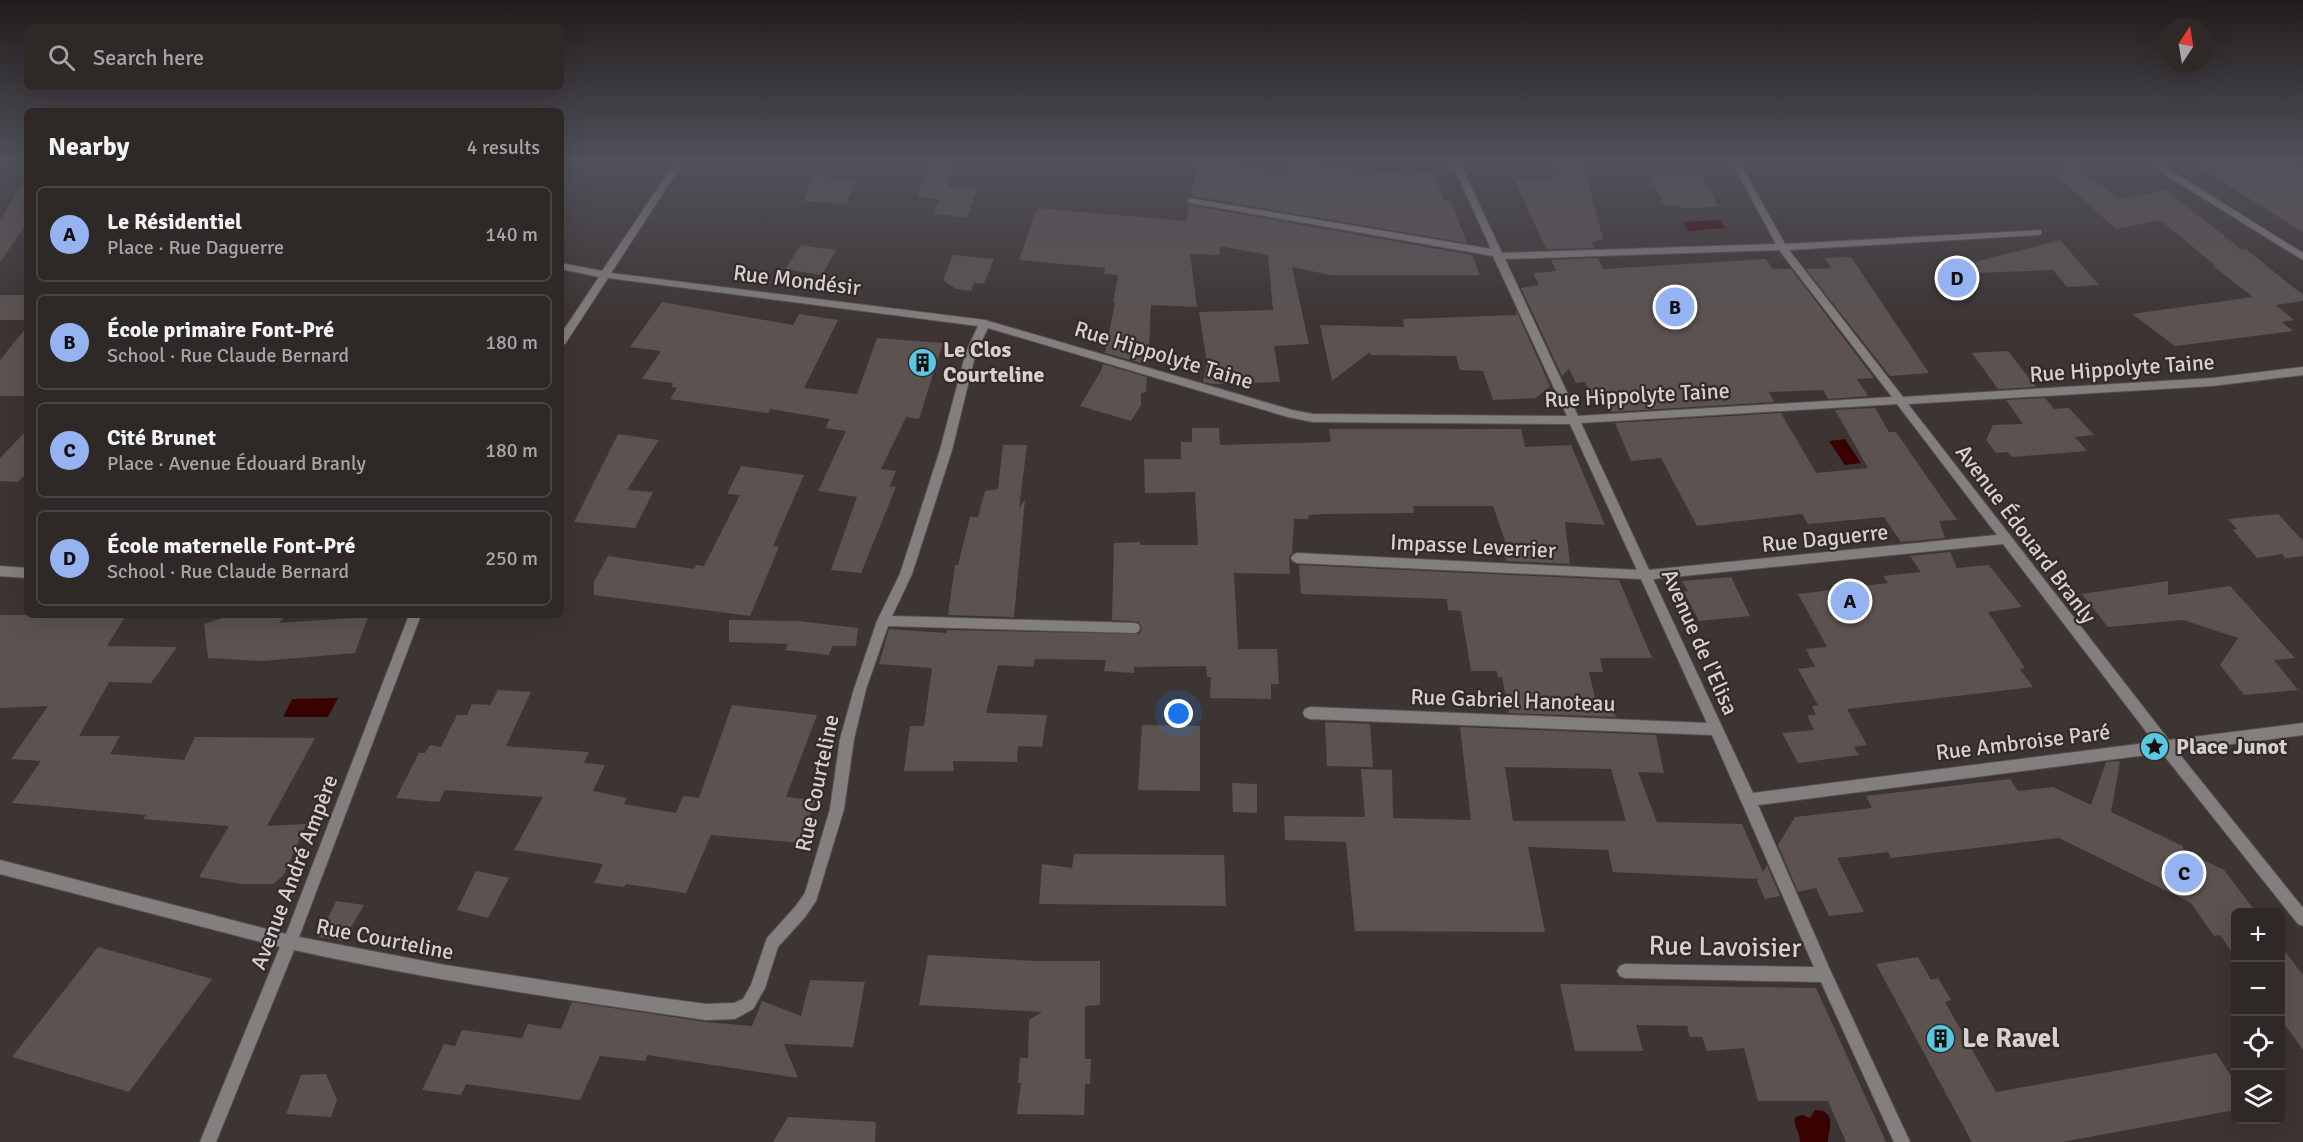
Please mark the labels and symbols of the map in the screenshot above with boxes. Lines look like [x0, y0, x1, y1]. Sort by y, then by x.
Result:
north arrow [2159, 18, 2213, 72]
pin: D [1938, 256, 1976, 300]
street label: Rue Mondésir [732, 259, 862, 301]
pin: B [1656, 284, 1694, 330]
street label: Rue Hippolyte Taine [1071, 315, 1257, 395]
place label: Le Clos Courteline [943, 336, 1045, 388]
building icon: Le Clos Courteline [906, 346, 938, 378]
street label: Rue Hippolyte Taine [2028, 348, 2216, 388]
street label: Rue Hippolyte Taine [1544, 377, 1730, 413]
street label: Avenue Édouard Branly [1950, 439, 2103, 629]
street label: Rue Daguerre [1760, 518, 1890, 558]
street label: Impasse Leverrier [1389, 528, 1557, 564]
street label: Avenue de l'Elisa [1656, 565, 1744, 719]
pin: A [1830, 578, 1870, 624]
street label: Rue Gabriel Hanoteau [1410, 683, 1616, 717]
your location [1164, 699, 1193, 728]
street label: Rue Courteline [789, 712, 845, 854]
street label: Rue Ambroise Paré [1934, 718, 2112, 766]
place icon: Place Junot [2139, 730, 2171, 762]
place label: Place Junot [2176, 733, 2287, 760]
street label: Avenue André Ampère [244, 771, 344, 973]
pin: C [2164, 850, 2204, 896]
street label: Rue Courteline [314, 912, 456, 966]
street label: Rue Lavoisier [1648, 929, 1802, 965]
building icon: Le Ravel [1925, 1022, 1957, 1054]
place label: Le Ravel [1962, 1022, 2060, 1055]

